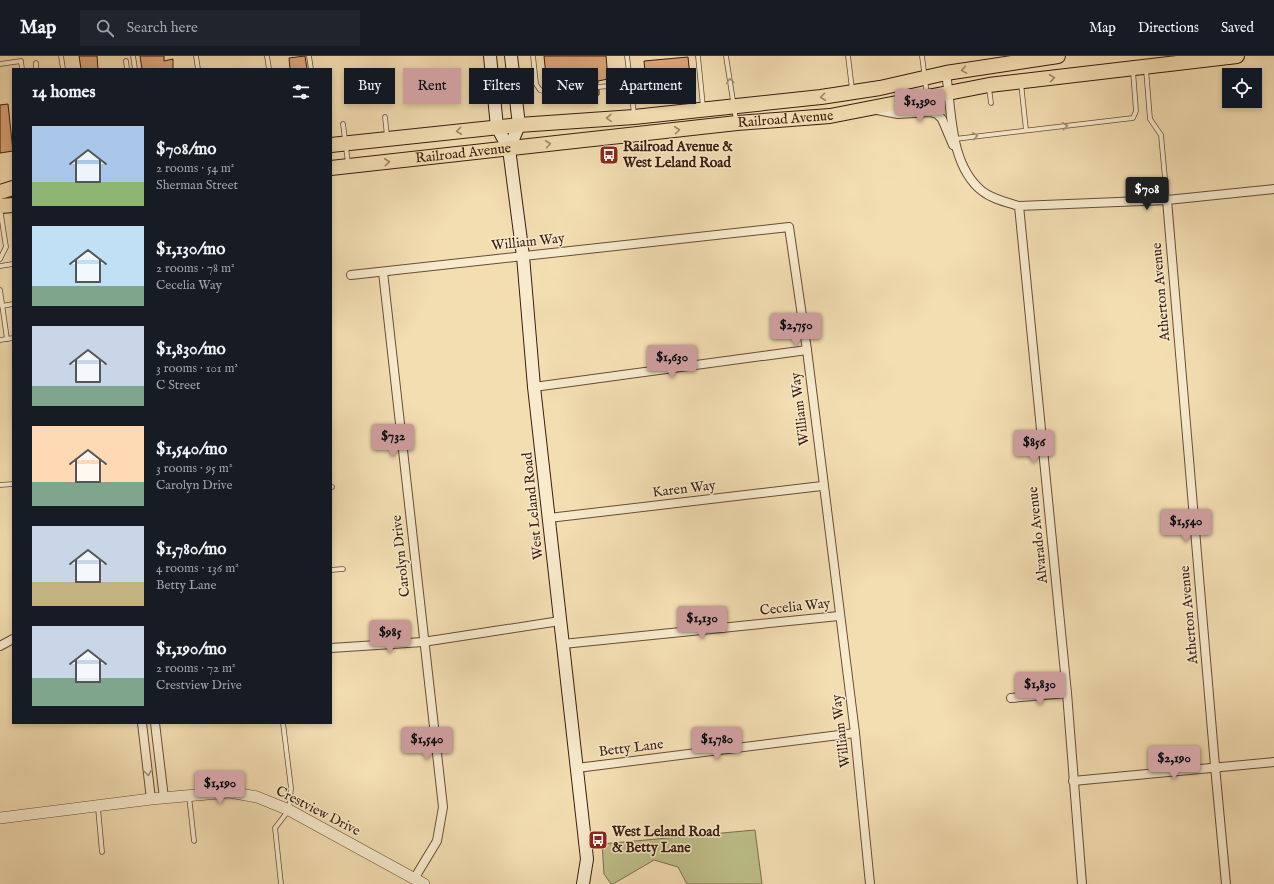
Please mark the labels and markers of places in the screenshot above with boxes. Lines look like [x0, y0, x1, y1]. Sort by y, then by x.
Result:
pin: $1,390 [887, 89, 953, 123]
place label: Railroad Avenue & West Leland Road [622, 138, 733, 172]
bus stop icon: Railroad Avenue & West Leland Road [598, 144, 620, 166]
pin: $708 [1123, 177, 1171, 211]
pin: $2,750 [763, 313, 829, 347]
pin: $1,630 [639, 345, 705, 379]
pin: $732 [369, 424, 417, 458]
pin: $856 [1010, 430, 1058, 464]
pin: $1,540 [1153, 509, 1219, 543]
pin: $1,130 [669, 606, 735, 640]
pin: $985 [366, 620, 414, 654]
pin: $1,830 [1007, 672, 1073, 706]
pin: $1,540 [394, 727, 460, 761]
pin: $1,780 [684, 727, 750, 761]
pin: $2,190 [1141, 746, 1207, 780]
pin: $1,190 [187, 771, 253, 805]
place label: West Leland Road & Betty Lane [611, 823, 720, 857]
bus stop icon: West Leland Road & Betty Lane [587, 829, 609, 851]

